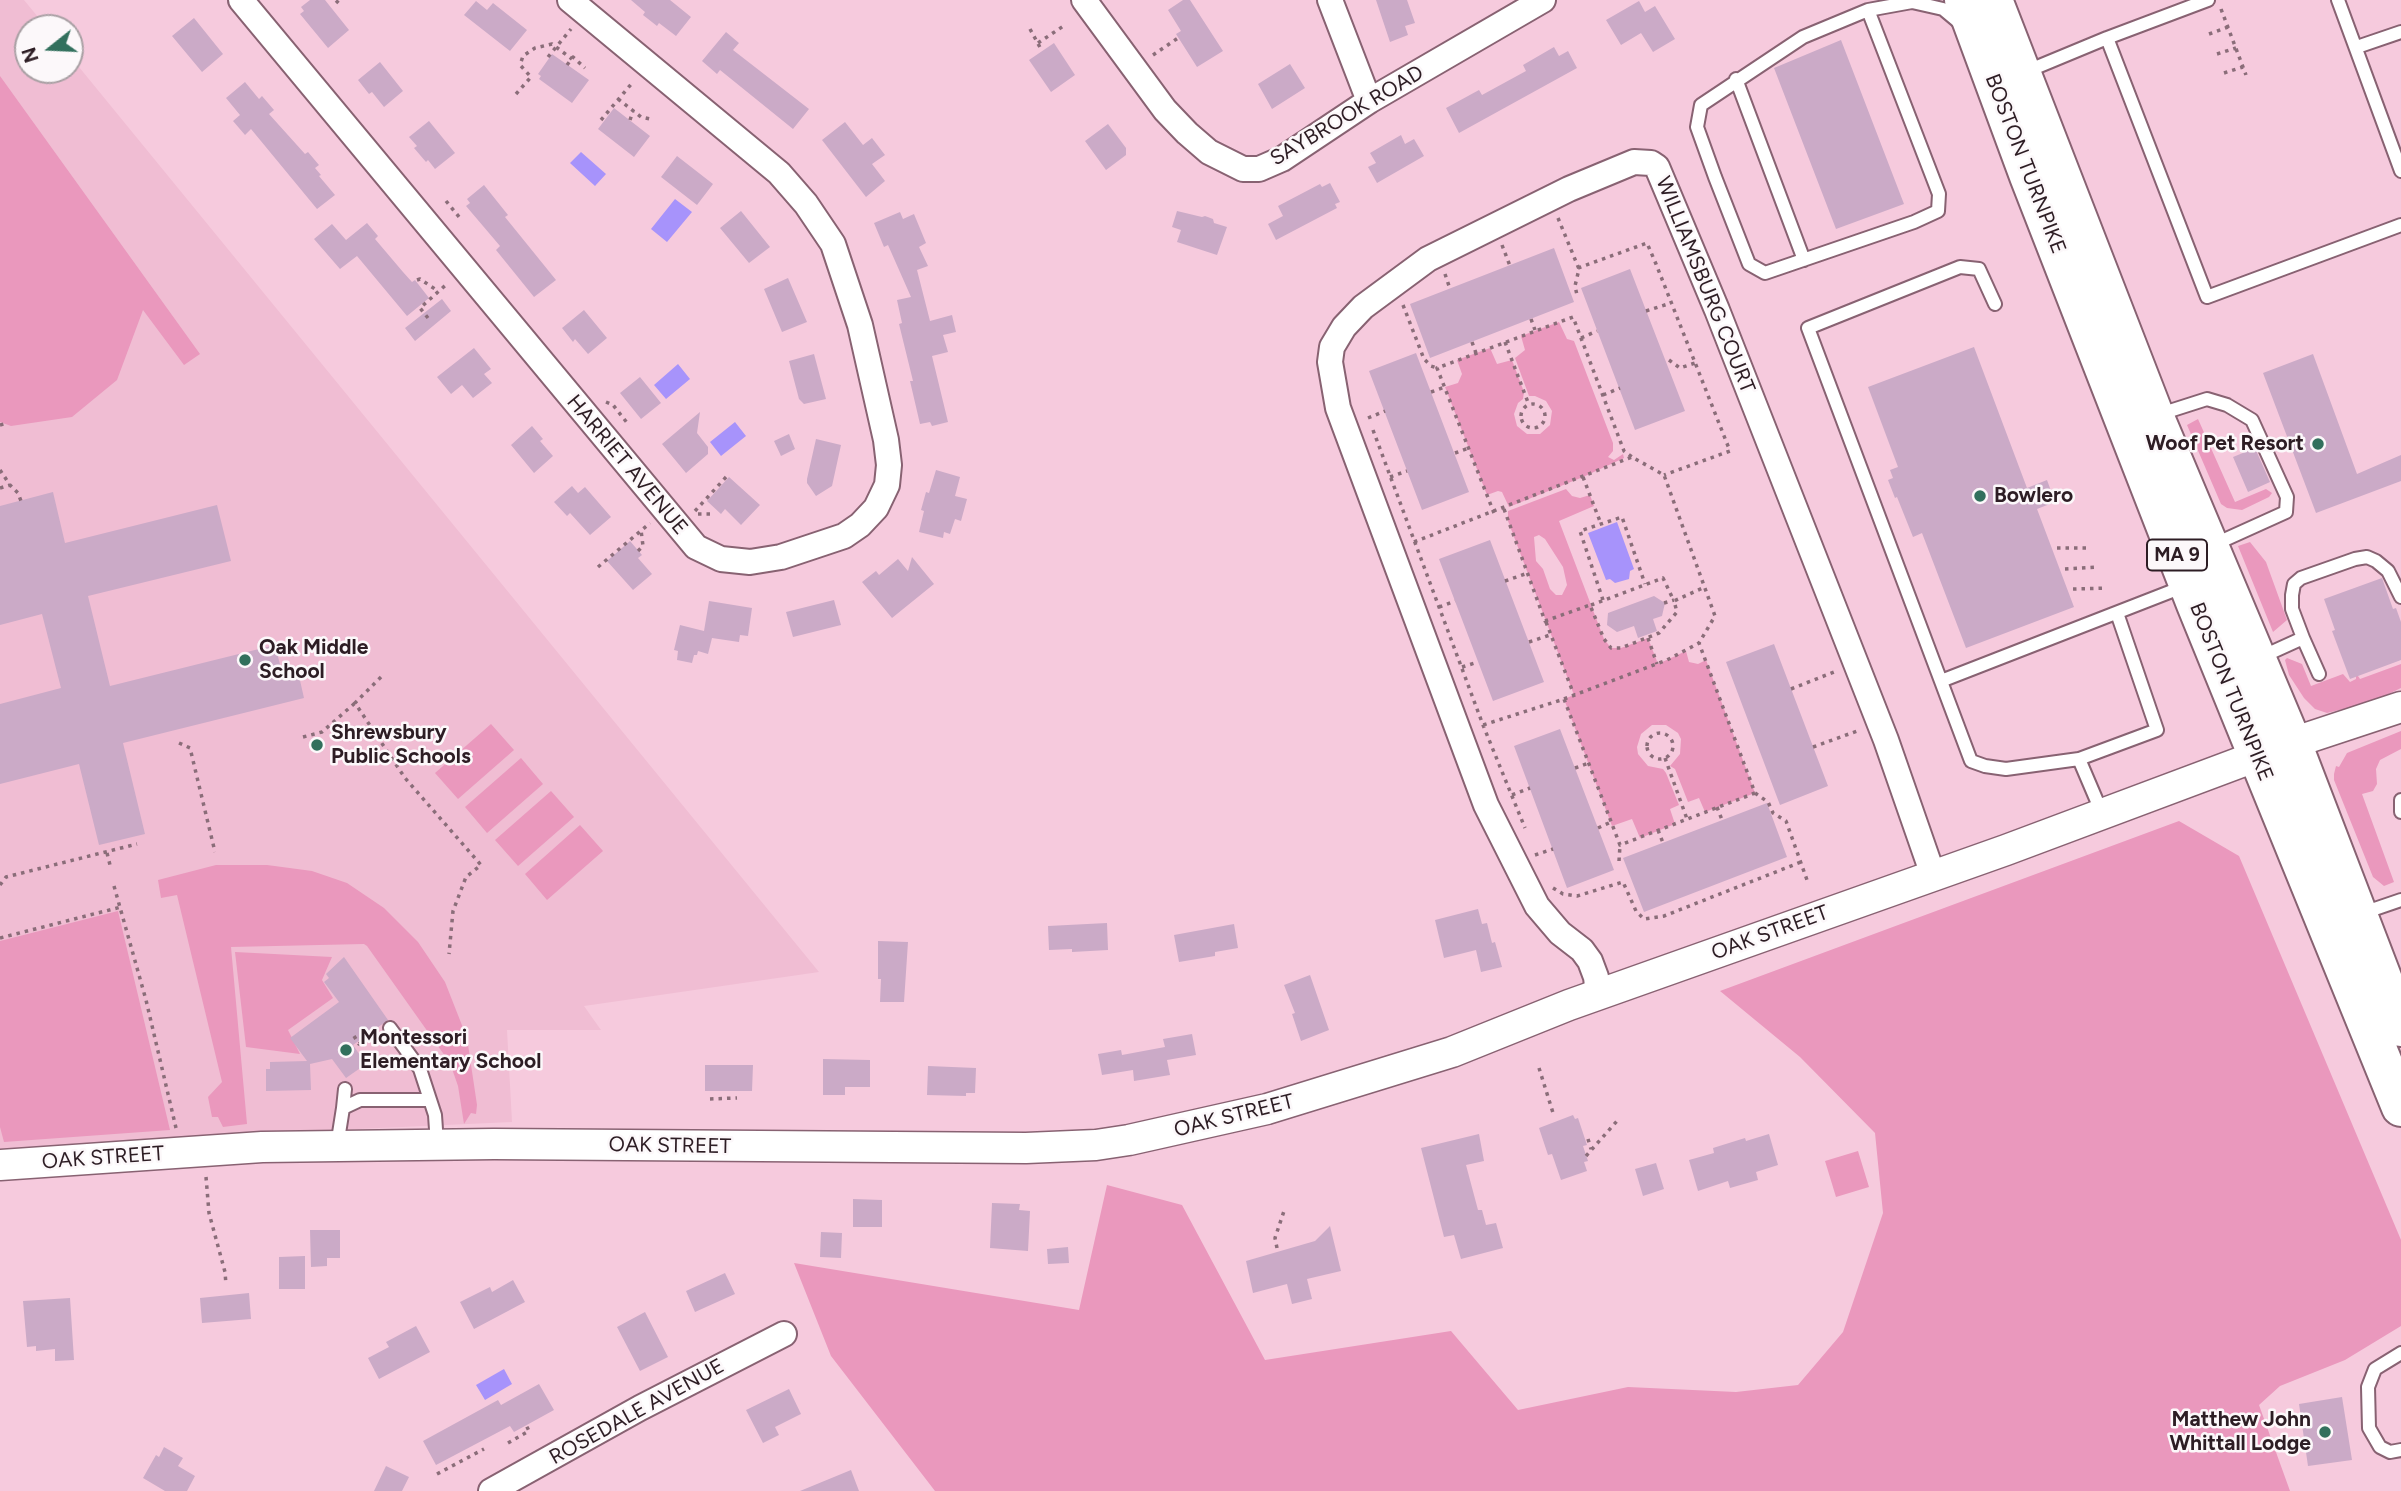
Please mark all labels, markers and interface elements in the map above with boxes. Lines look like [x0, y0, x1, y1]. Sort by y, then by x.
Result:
north arrow [14, 14, 84, 84]
text: N [17, 44, 44, 66]
street label: SAYBROOK ROAD [1266, 60, 1428, 172]
street label: BOSTON TURNPIKE [1979, 71, 2071, 257]
street label: WILLIAMSBURG COURT [1650, 173, 1760, 397]
street label: HARRIET AVENUE [561, 390, 693, 540]
place label: Woof Pet Resort [2145, 431, 2304, 457]
marker: Woof Pet Resort [2310, 436, 2326, 452]
place label: Bowlero [1994, 483, 2073, 509]
marker: Bowlero [1972, 488, 1988, 504]
road number: MA 9 [2147, 540, 2207, 570]
street label: BOSTON TURNPIKE [2184, 599, 2278, 785]
place label: Oak Middle School [259, 635, 368, 685]
marker: Oak Middle School [237, 652, 253, 668]
place label: Shrewsbury Public Schools [331, 720, 471, 770]
marker: Shrewsbury Public Schools [309, 737, 325, 753]
street label: OAK STREET [1708, 900, 1832, 966]
place label: Montessori Elementary School [360, 1025, 541, 1075]
marker: Montessori Elementary School [338, 1042, 354, 1058]
street label: OAK STREET [1171, 1089, 1297, 1143]
street label: OAK STREET [608, 1132, 732, 1160]
street label: OAK STREET [41, 1141, 165, 1175]
street label: ROSEDALE AVENUE [545, 1354, 729, 1470]
place label: Matthew John Whittall Lodge [2169, 1407, 2311, 1457]
marker: Matthew John Whittall Lodge [2317, 1424, 2333, 1440]

